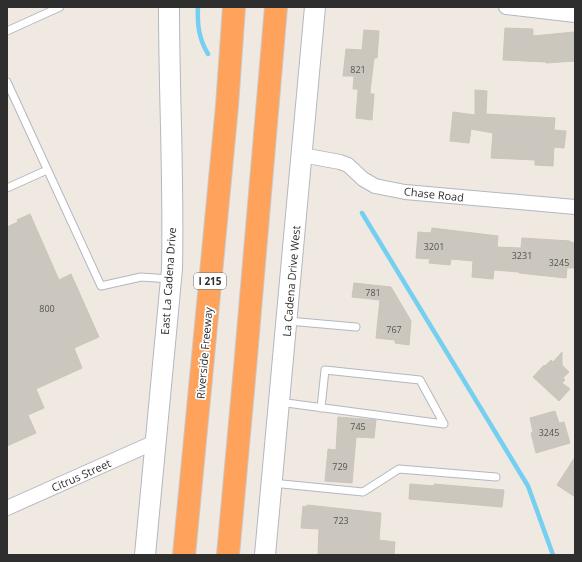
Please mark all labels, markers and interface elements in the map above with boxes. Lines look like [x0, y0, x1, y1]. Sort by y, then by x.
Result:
house number: 821 [350, 63, 366, 76]
street label: Chase Road [403, 183, 465, 205]
street label: La Cadena Drive West [279, 225, 303, 337]
street label: East La Cadena Drive [157, 227, 179, 335]
house number: 3201 [424, 240, 444, 253]
house number: 3231 [512, 249, 532, 262]
house number: 3245 [549, 256, 569, 269]
road number: I 215 [194, 273, 226, 289]
house number: 781 [365, 286, 381, 299]
house number: 800 [39, 302, 55, 315]
street label: Riverside Freeway [193, 306, 216, 400]
house number: 767 [386, 323, 402, 336]
house number: 745 [350, 420, 366, 433]
house number: 3245 [539, 426, 559, 439]
street label: Citrus Street [49, 455, 113, 495]
house number: 729 [332, 460, 348, 473]
house number: 723 [333, 514, 349, 527]

